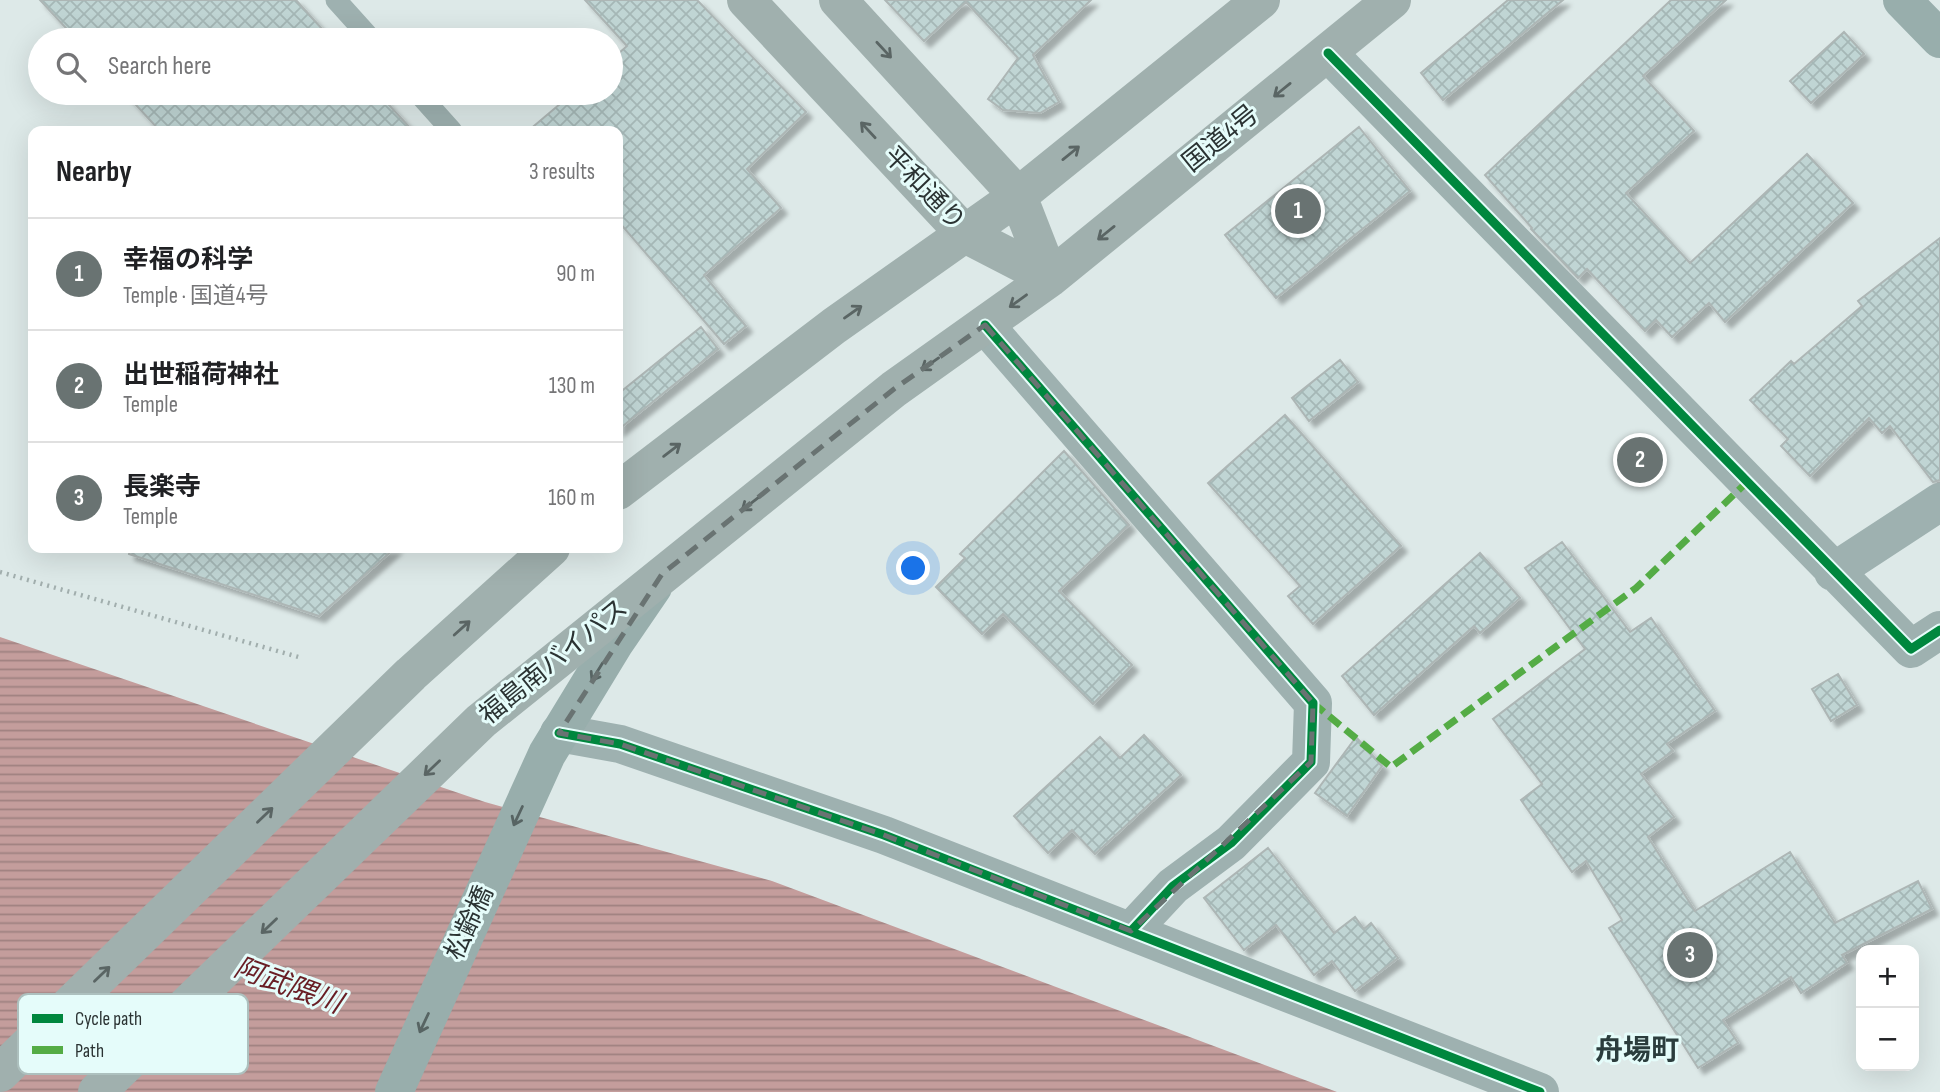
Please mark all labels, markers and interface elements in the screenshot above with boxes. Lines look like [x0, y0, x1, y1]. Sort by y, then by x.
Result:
search box [28, 28, 623, 105]
one-way arrow [875, 41, 892, 58]
icon: search [52, 48, 90, 86]
text: Search here [108, 51, 211, 82]
one-way arrow [1274, 82, 1292, 98]
street label: 国道4号 [1177, 99, 1265, 179]
one-way arrow [860, 122, 877, 140]
street label: 平和通り [877, 141, 971, 237]
one-way arrow [1061, 145, 1079, 161]
text: Nearby [56, 154, 132, 190]
text: 3 results [529, 158, 595, 186]
pin: 1 [1275, 185, 1321, 237]
one-way arrow [1097, 225, 1115, 241]
text: 幸福の科学 [123, 245, 253, 276]
text: 1 [74, 260, 84, 288]
text: 90 m [556, 260, 595, 288]
text: Temple · 国道4号 [123, 282, 268, 310]
one-way arrow [1009, 294, 1028, 309]
one-way arrow [843, 305, 862, 319]
one-way arrow [921, 357, 940, 371]
text: 出世稲荷神社 [123, 360, 279, 391]
text: 2 [74, 372, 84, 400]
text: 130 m [549, 372, 595, 400]
text: Temple [123, 391, 178, 419]
pin: 2 [1617, 434, 1663, 486]
one-way arrow [662, 442, 681, 457]
text: 長楽寺 [123, 472, 201, 503]
text: 3 [74, 484, 84, 512]
text: 160 m [548, 484, 595, 512]
one-way arrow [741, 496, 760, 511]
text: Temple [123, 503, 178, 531]
your location [896, 551, 930, 585]
street label: 福島南バイパス [474, 593, 634, 731]
one-way arrow [452, 620, 470, 636]
one-way arrow [590, 661, 604, 681]
one-way arrow [424, 760, 441, 777]
one-way arrow [511, 805, 524, 826]
one-way arrow [256, 807, 273, 824]
street label: 松齢橋 [439, 881, 501, 965]
one-way arrow [260, 918, 277, 935]
pin: 3 [1667, 929, 1713, 981]
map controls [1856, 945, 1919, 1071]
button: + [1856, 945, 1919, 1008]
water label: 阿武隈川 [230, 951, 349, 1022]
one-way arrow [93, 965, 110, 982]
legend [18, 994, 248, 1074]
text: Cycle path [75, 1008, 142, 1031]
button: − [1856, 1008, 1919, 1071]
one-way arrow [417, 1012, 430, 1033]
district label: 舟場町 [1595, 1034, 1679, 1067]
text: Path [75, 1040, 104, 1063]

